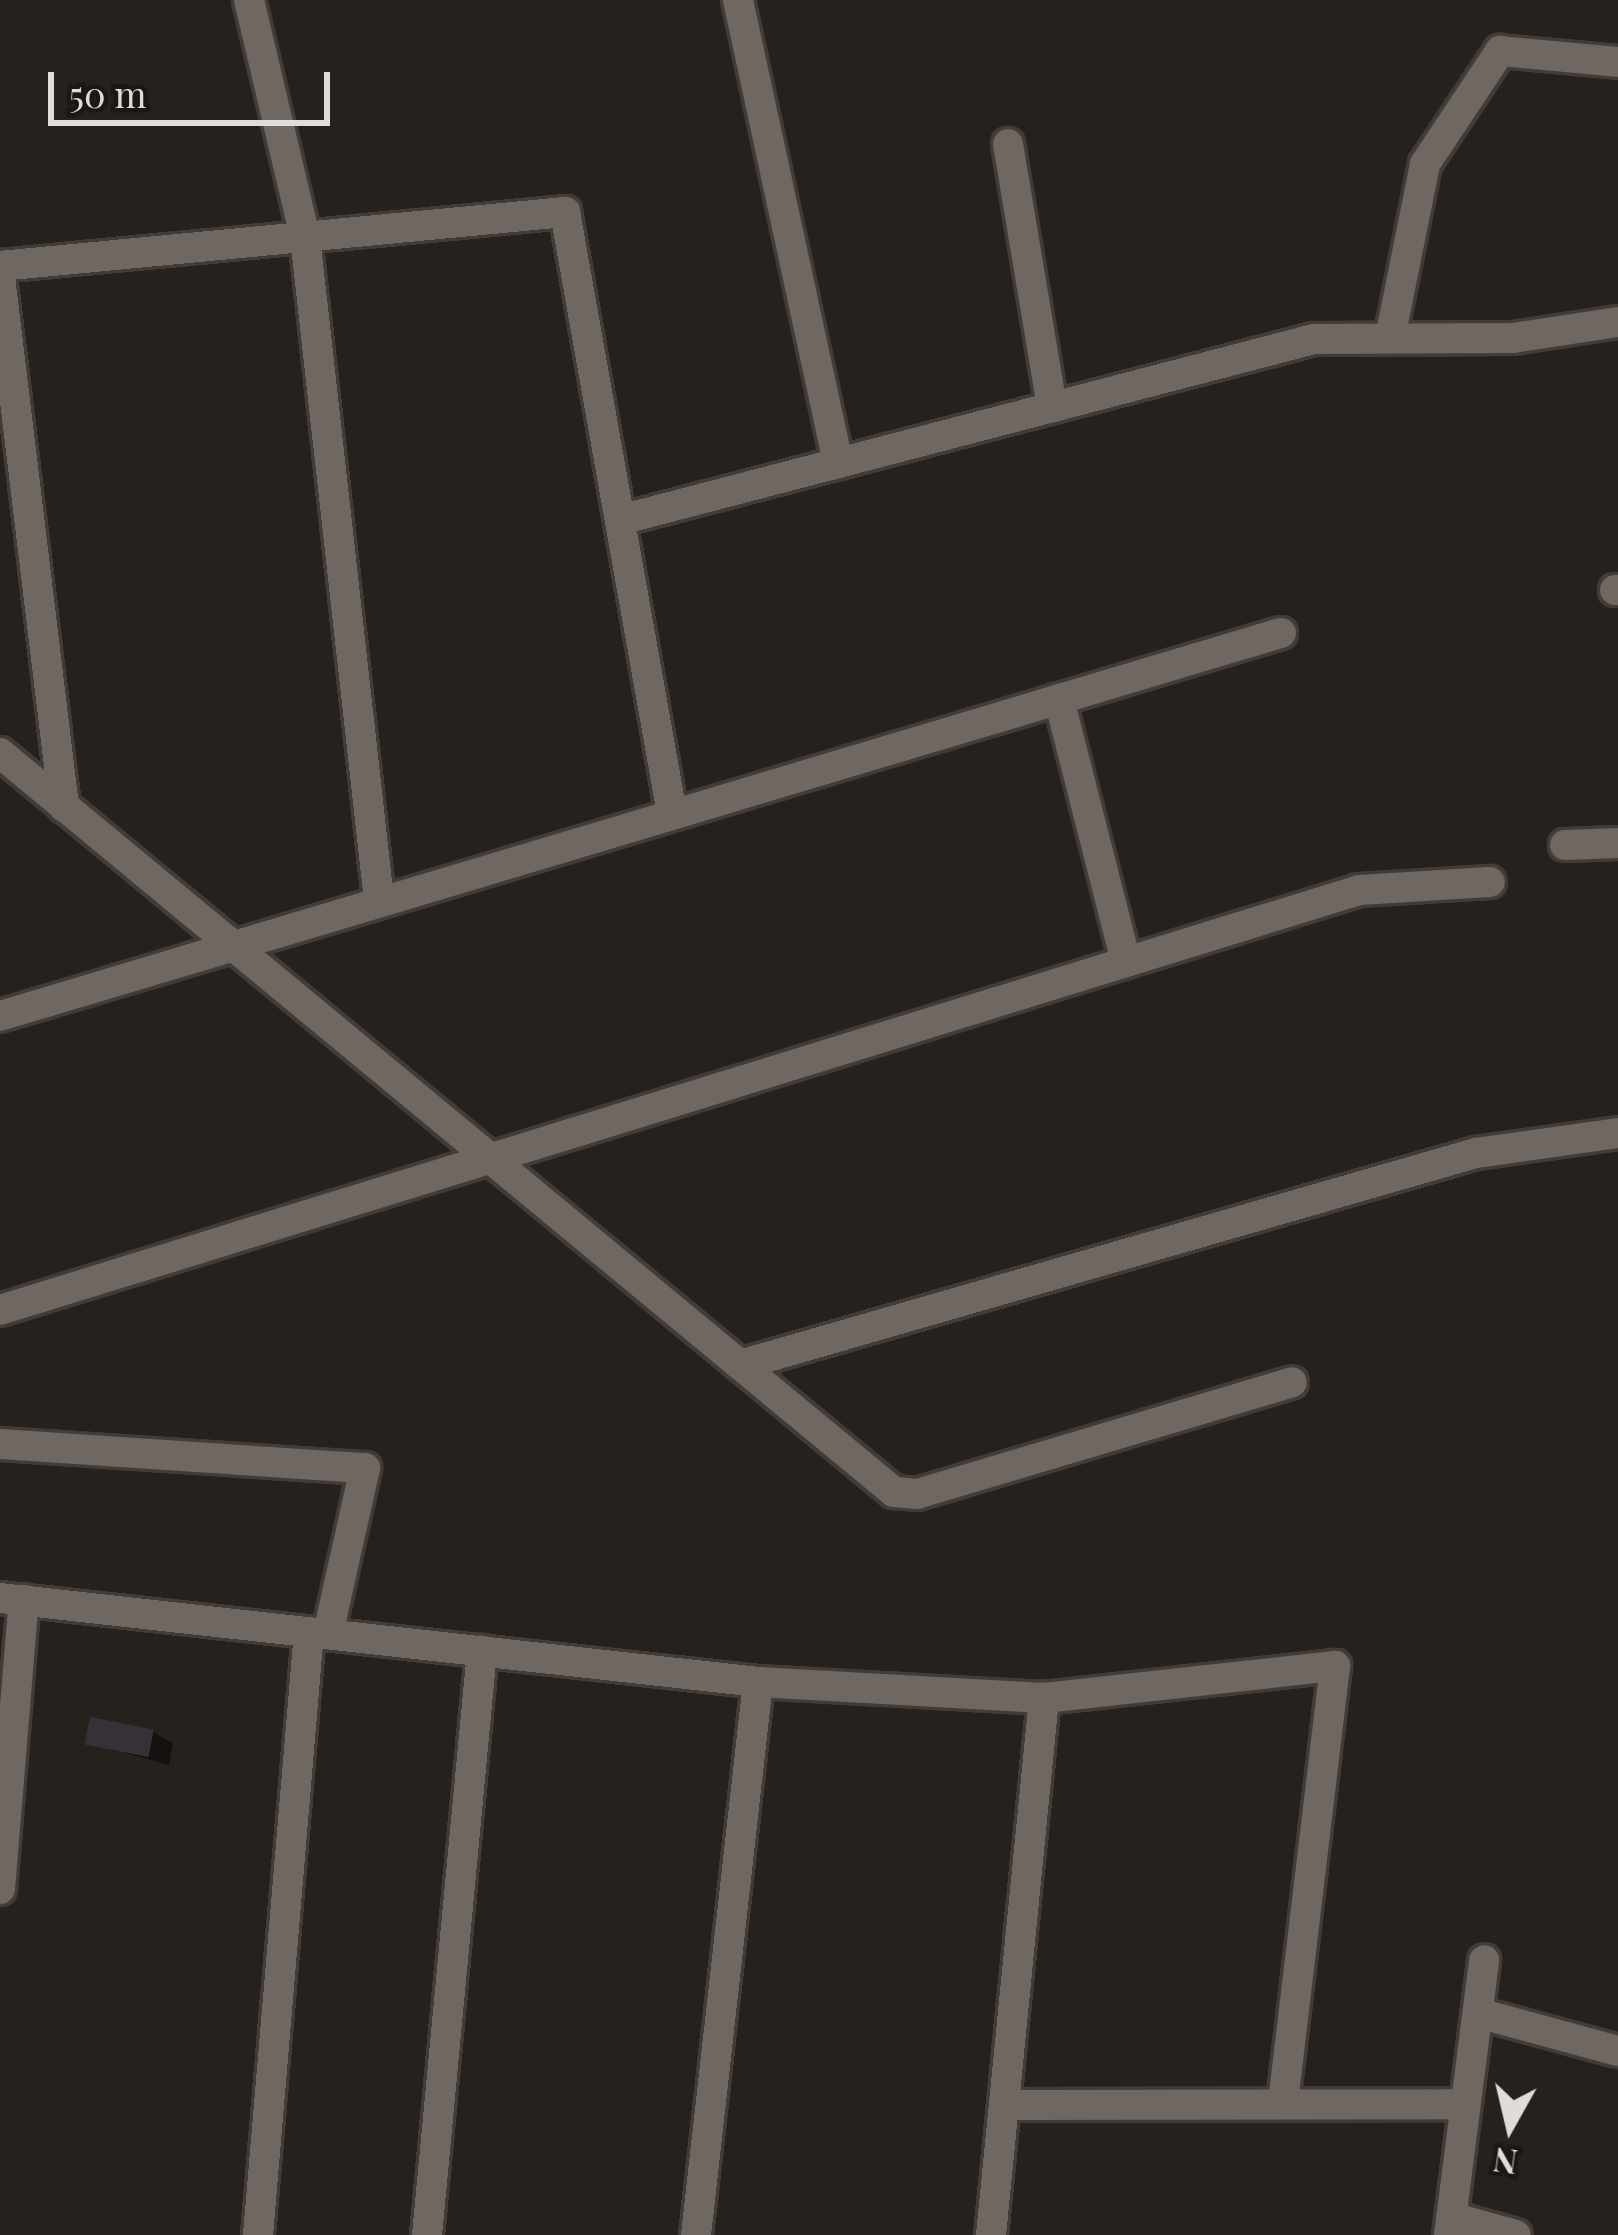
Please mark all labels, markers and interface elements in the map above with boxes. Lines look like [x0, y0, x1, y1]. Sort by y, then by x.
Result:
scale bar [54, 48, 336, 122]
text: 50 m [69, 69, 146, 117]
north arrow [1450, 2067, 1570, 2187]
text: N [1490, 2139, 1520, 2186]

